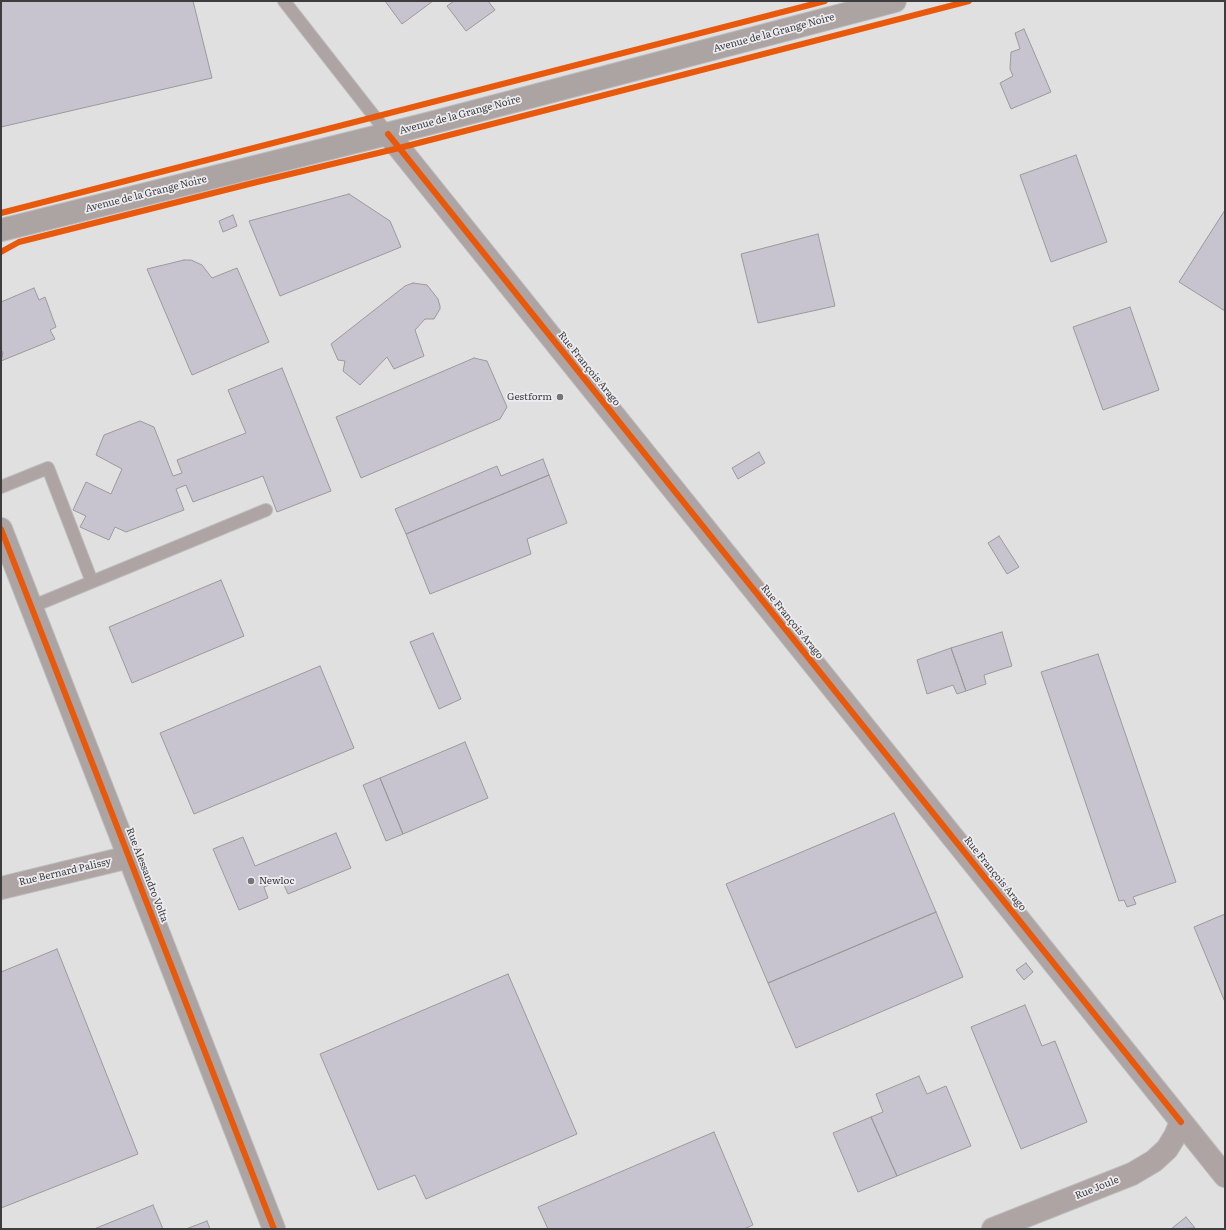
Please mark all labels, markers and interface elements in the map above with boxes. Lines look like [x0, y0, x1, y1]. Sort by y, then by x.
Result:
street label: Avenue de la Grange Noire [712, 11, 836, 55]
street label: Avenue de la Grange Noire [398, 93, 522, 137]
street label: Avenue de la Grange Noire [84, 173, 208, 215]
street label: Rue François Arago [555, 329, 623, 409]
place label: Gestform [507, 391, 552, 403]
marker: Gestform [555, 392, 565, 402]
street label: Rue François Arago [758, 582, 826, 662]
street label: Rue Alessandro Volta [123, 826, 171, 924]
street label: Rue François Arago [961, 834, 1029, 914]
street label: Rue Bernard Palissy [18, 856, 112, 888]
place label: Newloc [259, 875, 294, 887]
marker: Newloc [246, 876, 256, 886]
street label: Rue Joule [1073, 1174, 1121, 1202]

